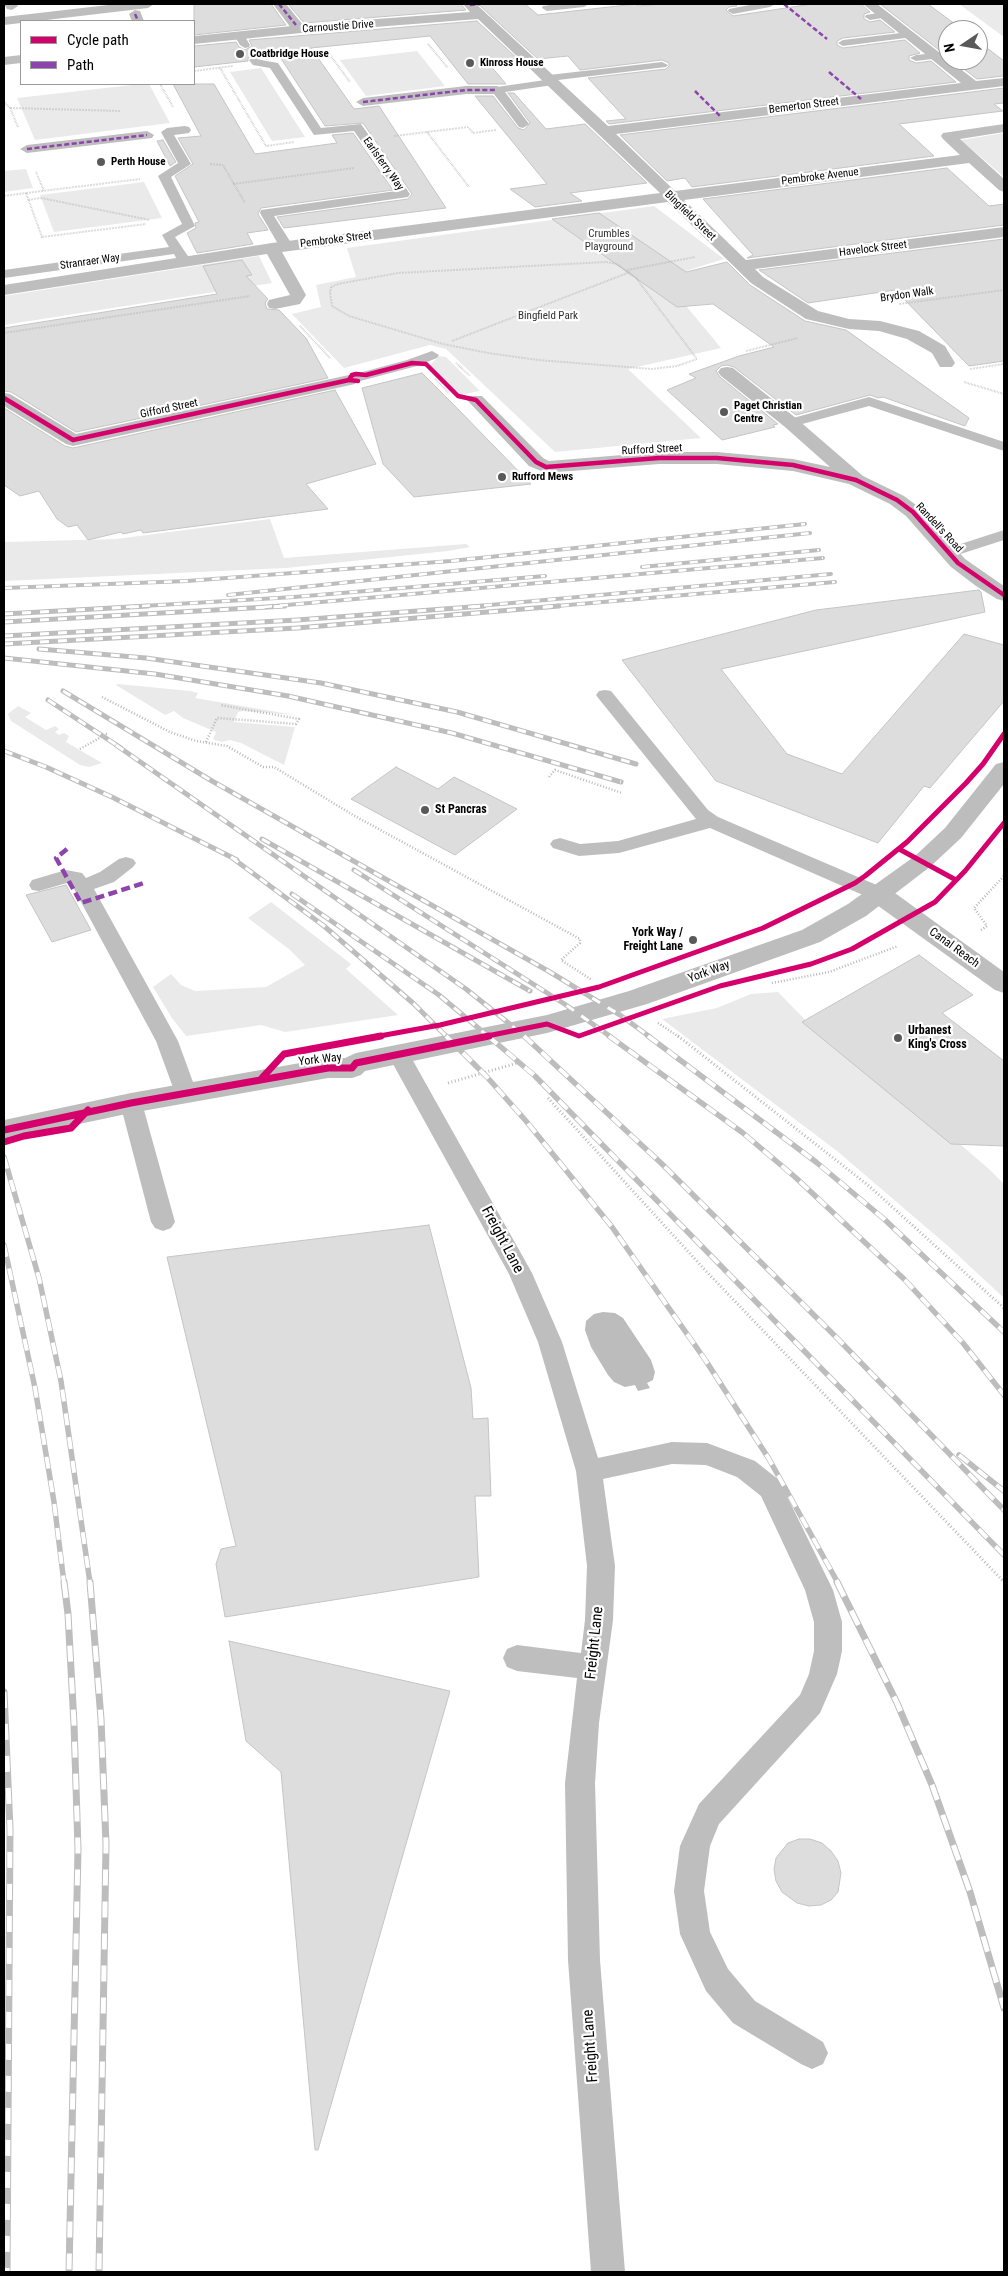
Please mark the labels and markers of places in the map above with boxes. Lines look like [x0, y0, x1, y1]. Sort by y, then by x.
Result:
place label: Coatbridge House [250, 47, 329, 61]
marker: Coatbridge House [234, 48, 246, 60]
place label: Kinross House [480, 56, 544, 70]
marker: Kinross House [464, 57, 476, 69]
place label: Perth House [111, 155, 166, 169]
marker: Perth House [95, 156, 107, 168]
place label: Paget Christian Centre [734, 399, 802, 425]
marker: Paget Christian Centre [718, 406, 730, 418]
place label: Rufford Mews [512, 470, 573, 484]
marker: Rufford Mews [496, 471, 508, 483]
place label: St Pancras [435, 803, 487, 817]
marker: St Pancras [419, 804, 431, 816]
place label: York Way / Freight Lane [623, 926, 683, 954]
marker: York Way / Freight Lane [687, 934, 699, 946]
place label: Urbanest King's Cross [908, 1024, 967, 1052]
marker: Urbanest King's Cross [892, 1032, 904, 1044]

